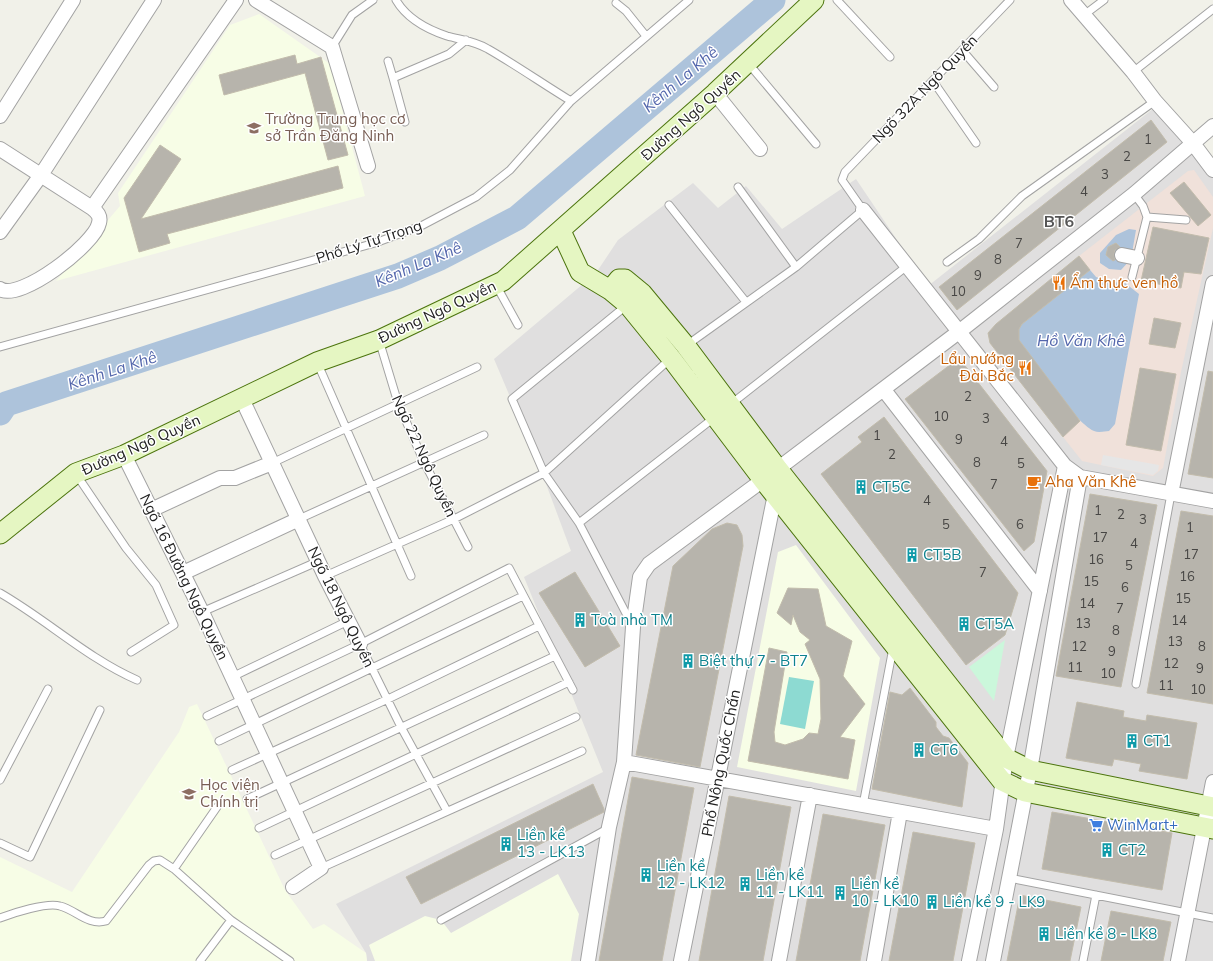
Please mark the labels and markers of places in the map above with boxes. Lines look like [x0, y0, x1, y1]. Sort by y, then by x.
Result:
place label: Trường Trung học cơ sở Trần Đăng Ninh [265, 109, 406, 145]
school or university icon: Trường Trung học cơ sở Trần Đăng Ninh [246, 120, 262, 136]
place label: Ẩm thực ven hồ [1070, 272, 1178, 292]
restaurant icon: Ẩm thực ven hồ [1051, 275, 1067, 291]
place label: Lẩu nướng Đài Bắc [940, 349, 1014, 385]
restaurant icon: Lẩu nướng Đài Bắc [1017, 360, 1033, 376]
place label: Aha Văn Khê [1045, 472, 1136, 491]
cafe icon: Aha Văn Khê [1026, 474, 1042, 490]
place label: CT5C [872, 477, 910, 496]
building icon: CT5C [853, 479, 869, 495]
place label: CT5B [923, 545, 961, 564]
building icon: CT5B [904, 547, 920, 563]
place label: Toà nhà TM [591, 610, 673, 629]
building icon: Toà nhà TM [572, 612, 588, 628]
place label: CT5A [975, 614, 1014, 633]
building icon: CT5A [956, 616, 972, 632]
place label: Biệt thự 7 - BT7 [699, 651, 808, 670]
building icon: Biệt thự 7 - BT7 [680, 653, 696, 669]
place label: CT1 [1143, 731, 1171, 750]
building icon: CT1 [1124, 733, 1140, 749]
place label: CT6 [930, 740, 958, 759]
building icon: CT6 [911, 742, 927, 758]
place label: Học viện Chính trị [200, 775, 260, 811]
school or university icon: Học viện Chính trị [181, 786, 197, 802]
place label: WinMart+ [1107, 815, 1178, 834]
supermarket icon: WinMart+ [1088, 817, 1104, 833]
place label: Liền kề 13 - LK13 [517, 825, 585, 861]
building icon: Liền kề 13 - LK13 [498, 836, 514, 852]
place label: CT2 [1118, 840, 1146, 859]
building icon: CT2 [1099, 842, 1115, 858]
place label: Liền kề 12 - LK12 [657, 856, 725, 892]
place label: Liền kề 11 - LK11 [756, 865, 824, 901]
building icon: Liền kề 12 - LK12 [638, 867, 654, 883]
place label: Liền kề 10 - LK10 [851, 874, 919, 910]
building icon: Liền kề 11 - LK11 [737, 876, 753, 892]
building icon: Liền kề 10 - LK10 [832, 885, 848, 901]
place label: Liền kề 9 - LK9 [943, 892, 1045, 911]
building icon: Liền kề 9 - LK9 [924, 894, 940, 910]
place label: Liền kề 8 - LK8 [1055, 924, 1157, 943]
building icon: Liền kề 8 - LK8 [1036, 926, 1052, 942]

